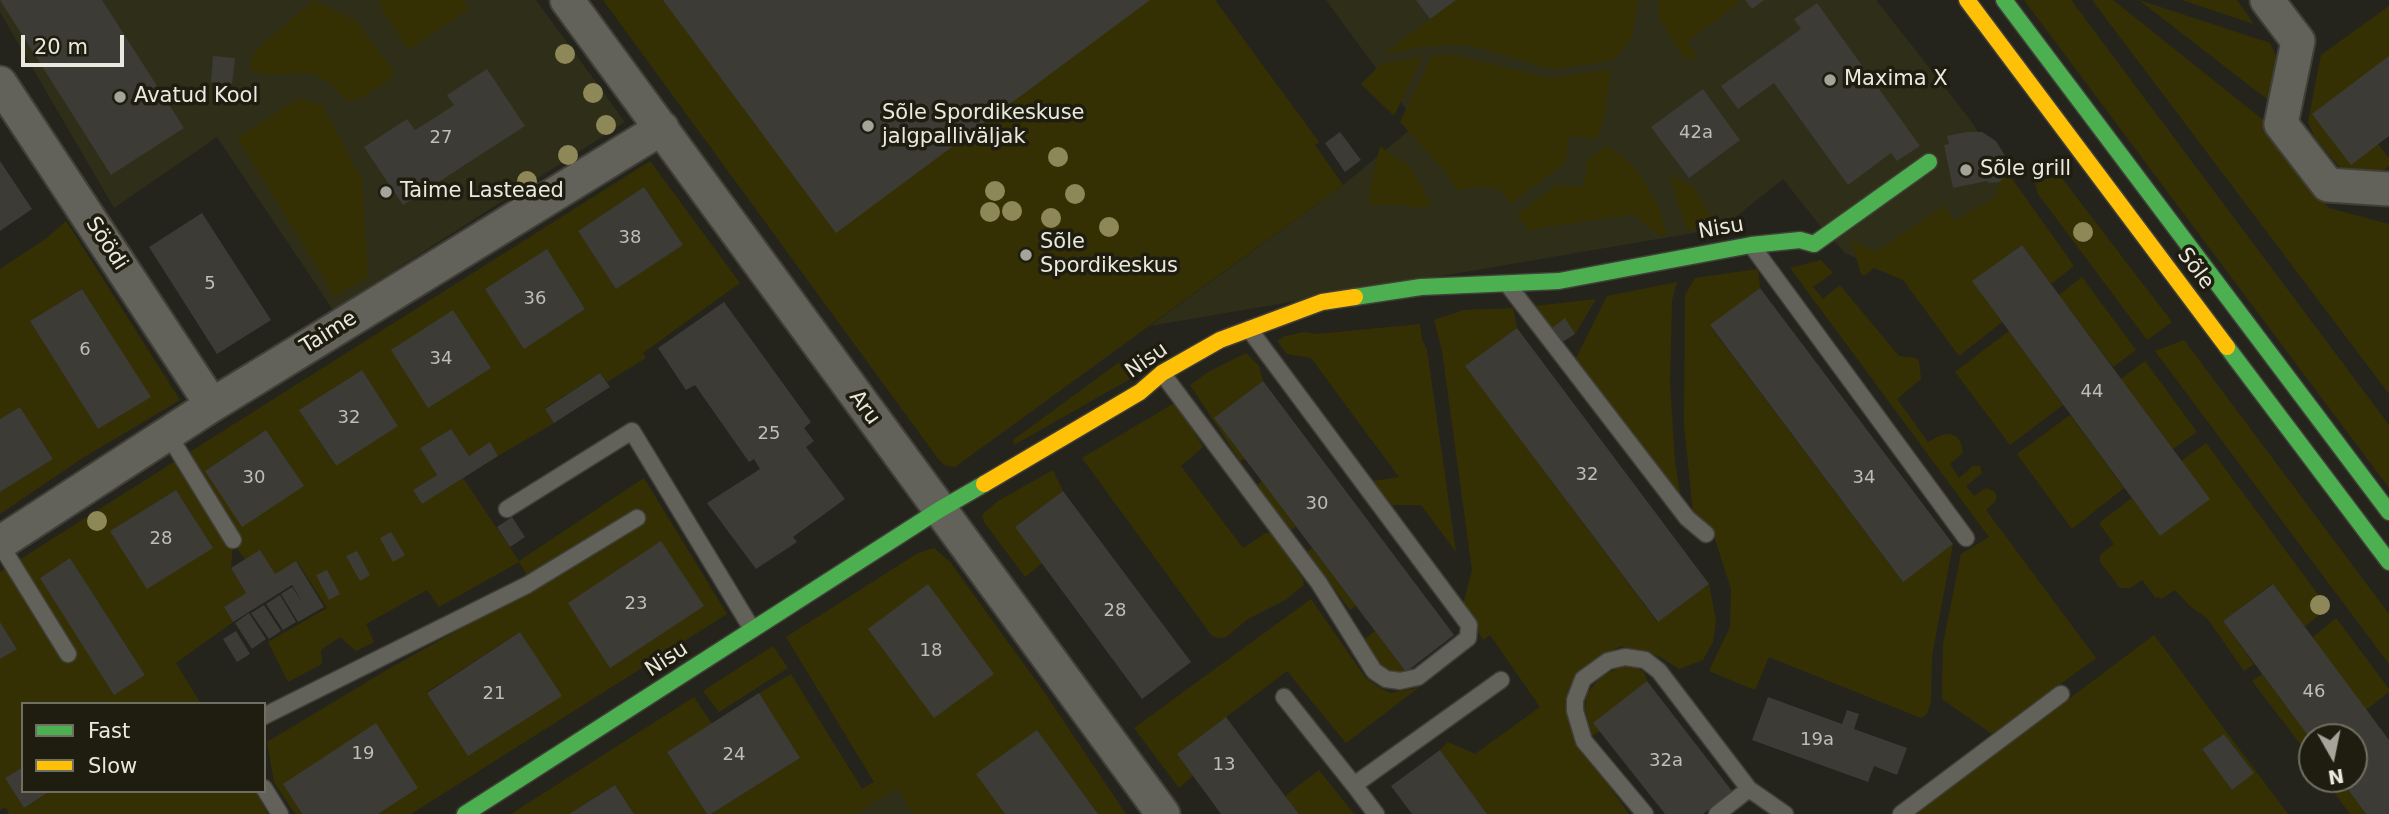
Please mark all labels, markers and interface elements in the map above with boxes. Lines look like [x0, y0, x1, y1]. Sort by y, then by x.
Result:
scale bar [24, 21, 128, 65]
text: 20 m [34, 35, 88, 59]
place label: Maxima X [1844, 67, 1948, 93]
marker: Maxima X [1822, 72, 1838, 88]
place label: Avatud Kool [134, 84, 258, 110]
marker: Avatud Kool [112, 89, 128, 105]
place label: Sõle Spordikeskuse jalgpalliväljak [882, 101, 1085, 151]
marker: Sõle Spordikeskuse jalgpalliväljak [860, 118, 876, 134]
house number: 42a [1679, 122, 1713, 144]
house number: 27 [430, 127, 452, 149]
place label: Sõle grill [1980, 157, 2071, 183]
marker: Sõle grill [1958, 162, 1974, 178]
place label: Taime Lasteaed [400, 179, 564, 205]
marker: Taime Lasteaed [378, 184, 394, 200]
street label: Söödi [80, 213, 132, 275]
street label: Nisu [1696, 213, 1746, 245]
house number: 38 [619, 227, 641, 249]
place label: Sõle Spordikeskus [1040, 230, 1178, 280]
street label: Sõle [2171, 243, 2219, 295]
marker: Sõle Spordikeskus [1018, 247, 1034, 263]
house number: 5 [204, 273, 216, 295]
house number: 36 [524, 288, 546, 310]
street label: Taime [296, 306, 362, 360]
street label: Nisu [1121, 338, 1173, 384]
house number: 6 [79, 339, 91, 361]
house number: 34 [430, 348, 452, 370]
house number: 44 [2081, 381, 2103, 403]
street label: Aru [843, 386, 885, 430]
house number: 32 [338, 407, 360, 429]
house number: 25 [758, 423, 780, 445]
house number: 32 [1576, 464, 1598, 486]
house number: 30 [243, 467, 265, 489]
house number: 34 [1853, 467, 1875, 489]
house number: 30 [1306, 493, 1328, 515]
house number: 28 [150, 528, 172, 550]
house number: 23 [625, 593, 647, 615]
house number: 28 [1104, 600, 1126, 622]
street label: Nisu [641, 637, 693, 683]
house number: 18 [920, 640, 942, 662]
house number: 46 [2303, 681, 2325, 703]
house number: 21 [483, 683, 505, 705]
legend [21, 702, 266, 793]
text: Fast [88, 719, 130, 743]
north arrow [2298, 723, 2368, 793]
house number: 19a [1800, 729, 1834, 751]
house number: 19 [352, 743, 374, 765]
house number: 24 [723, 744, 745, 766]
house number: 32a [1649, 750, 1683, 772]
text: Slow [88, 754, 137, 778]
house number: 13 [1213, 754, 1235, 776]
text: N [2326, 765, 2346, 789]

